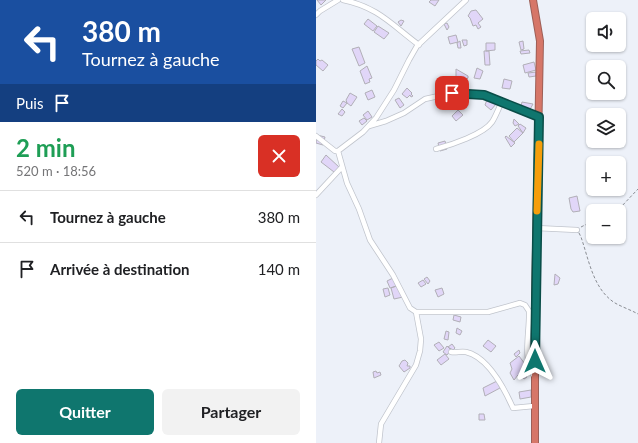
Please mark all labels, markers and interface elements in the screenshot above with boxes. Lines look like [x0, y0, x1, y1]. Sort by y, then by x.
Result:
map controls [586, 12, 626, 244]
button: sound [586, 12, 626, 52]
text: 380 m [82, 14, 161, 48]
icon: left [16, 16, 68, 68]
text: Tournez à gauche [82, 48, 220, 70]
button: search [586, 60, 626, 100]
pin [435, 76, 469, 110]
icon: arrive [441, 82, 463, 104]
icon: arrive [51, 92, 73, 114]
text: Puis [16, 94, 43, 112]
button: layers [586, 108, 626, 148]
text: 2 min [16, 133, 76, 162]
button: close [258, 135, 300, 177]
button: + [586, 156, 626, 196]
text: 520 m · 18:56 [16, 163, 96, 179]
button: − [586, 204, 626, 244]
icon: left [16, 206, 38, 228]
text: Tournez à gauche [50, 208, 166, 226]
text: 380 m [258, 208, 300, 226]
icon: arrive [16, 258, 38, 280]
text: Arrivée à destination [50, 260, 189, 278]
text: 140 m [258, 260, 300, 278]
position arrow [514, 340, 556, 382]
button: Quitter [16, 389, 154, 435]
button: Partager [162, 389, 300, 435]

